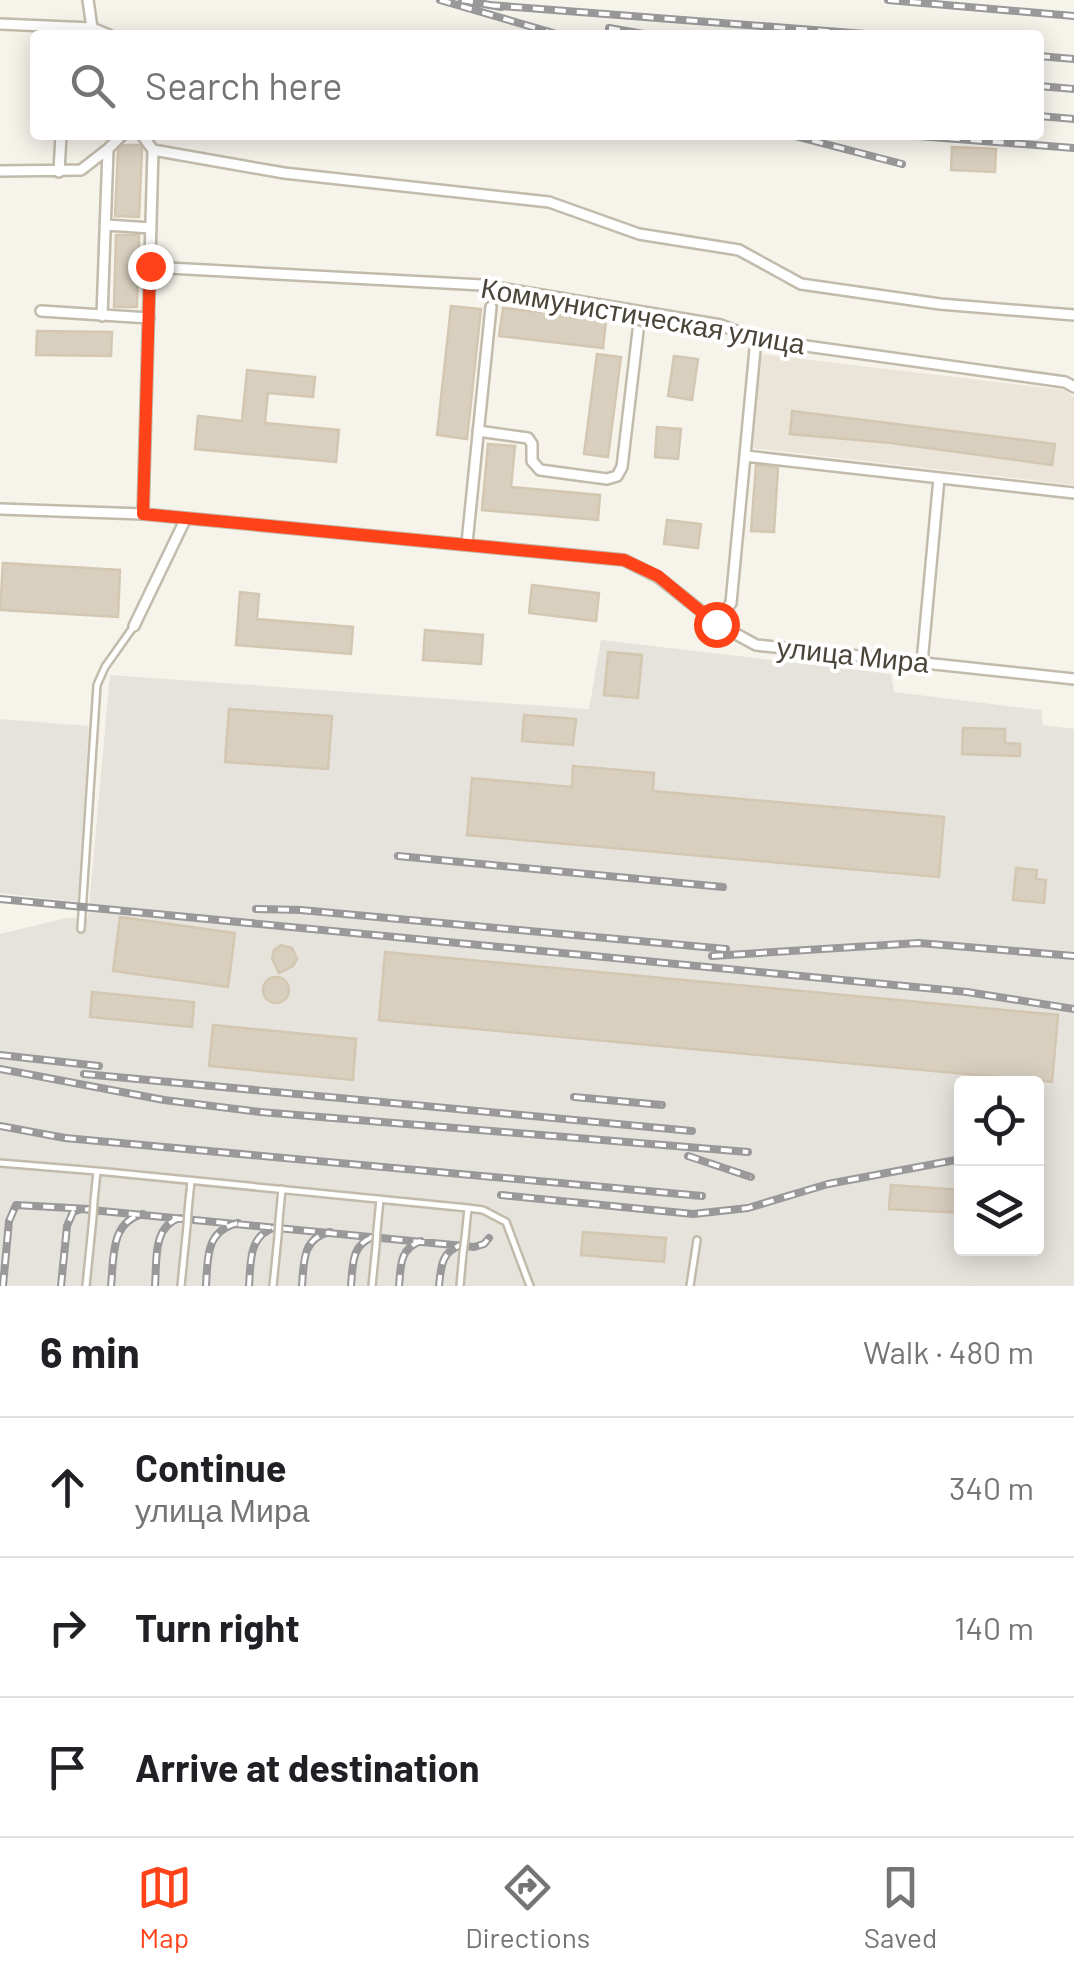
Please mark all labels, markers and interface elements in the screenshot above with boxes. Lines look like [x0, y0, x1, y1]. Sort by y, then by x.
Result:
search box [30, 30, 1044, 140]
icon: search [65, 58, 120, 113]
text: Search here [145, 62, 343, 108]
route end [128, 244, 174, 290]
street label: Коммунистическая улица [478, 270, 808, 360]
route start [694, 602, 740, 648]
street label: улица Мира [775, 629, 931, 679]
map controls [954, 1076, 1044, 1256]
button: locate [954, 1076, 1044, 1166]
button: layers [954, 1166, 1044, 1256]
text: 6 min [40, 1326, 140, 1376]
text: Walk · 480 m [863, 1332, 1034, 1370]
text: Continue [135, 1444, 286, 1490]
icon: ahead [40, 1460, 95, 1515]
text: 340 m [949, 1468, 1034, 1506]
text: улица Мира [135, 1490, 310, 1528]
icon: right [40, 1600, 95, 1655]
text: Turn right [135, 1604, 300, 1650]
text: 140 m [954, 1608, 1034, 1646]
icon: arrive [40, 1740, 95, 1795]
text: Arrive at destination [135, 1744, 480, 1790]
tab: Map [137, 1860, 192, 1954]
tab: Directions [465, 1860, 590, 1954]
tab: Saved [864, 1860, 937, 1954]

